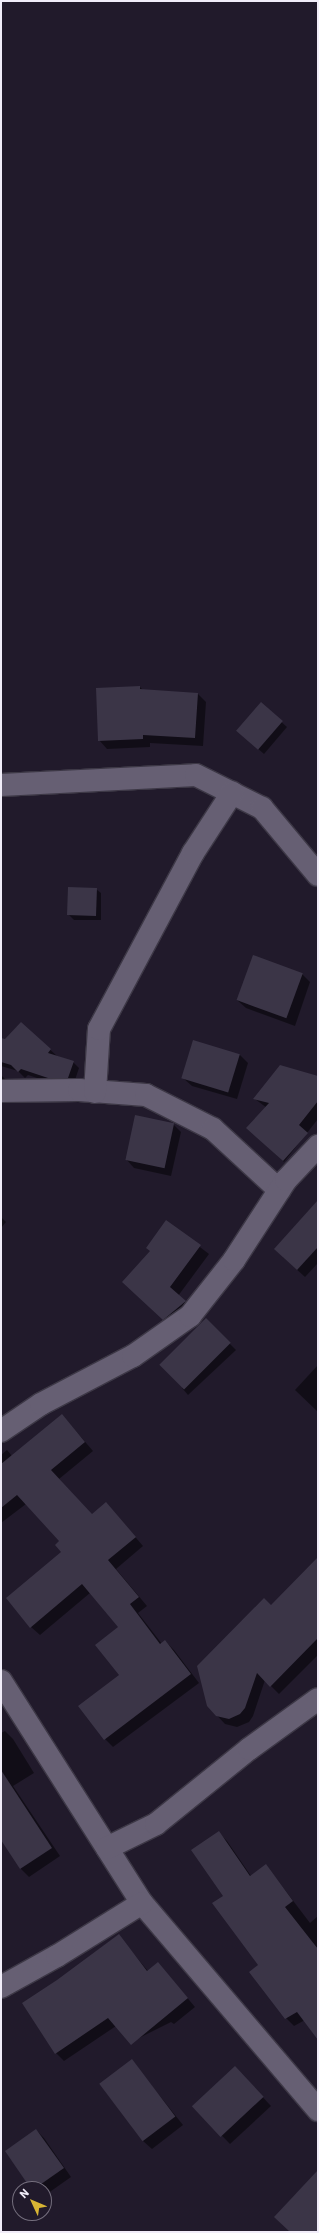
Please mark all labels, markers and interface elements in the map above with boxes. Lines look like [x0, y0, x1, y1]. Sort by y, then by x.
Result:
north arrow [12, 2181, 52, 2221]
text: N [16, 2186, 32, 2201]

